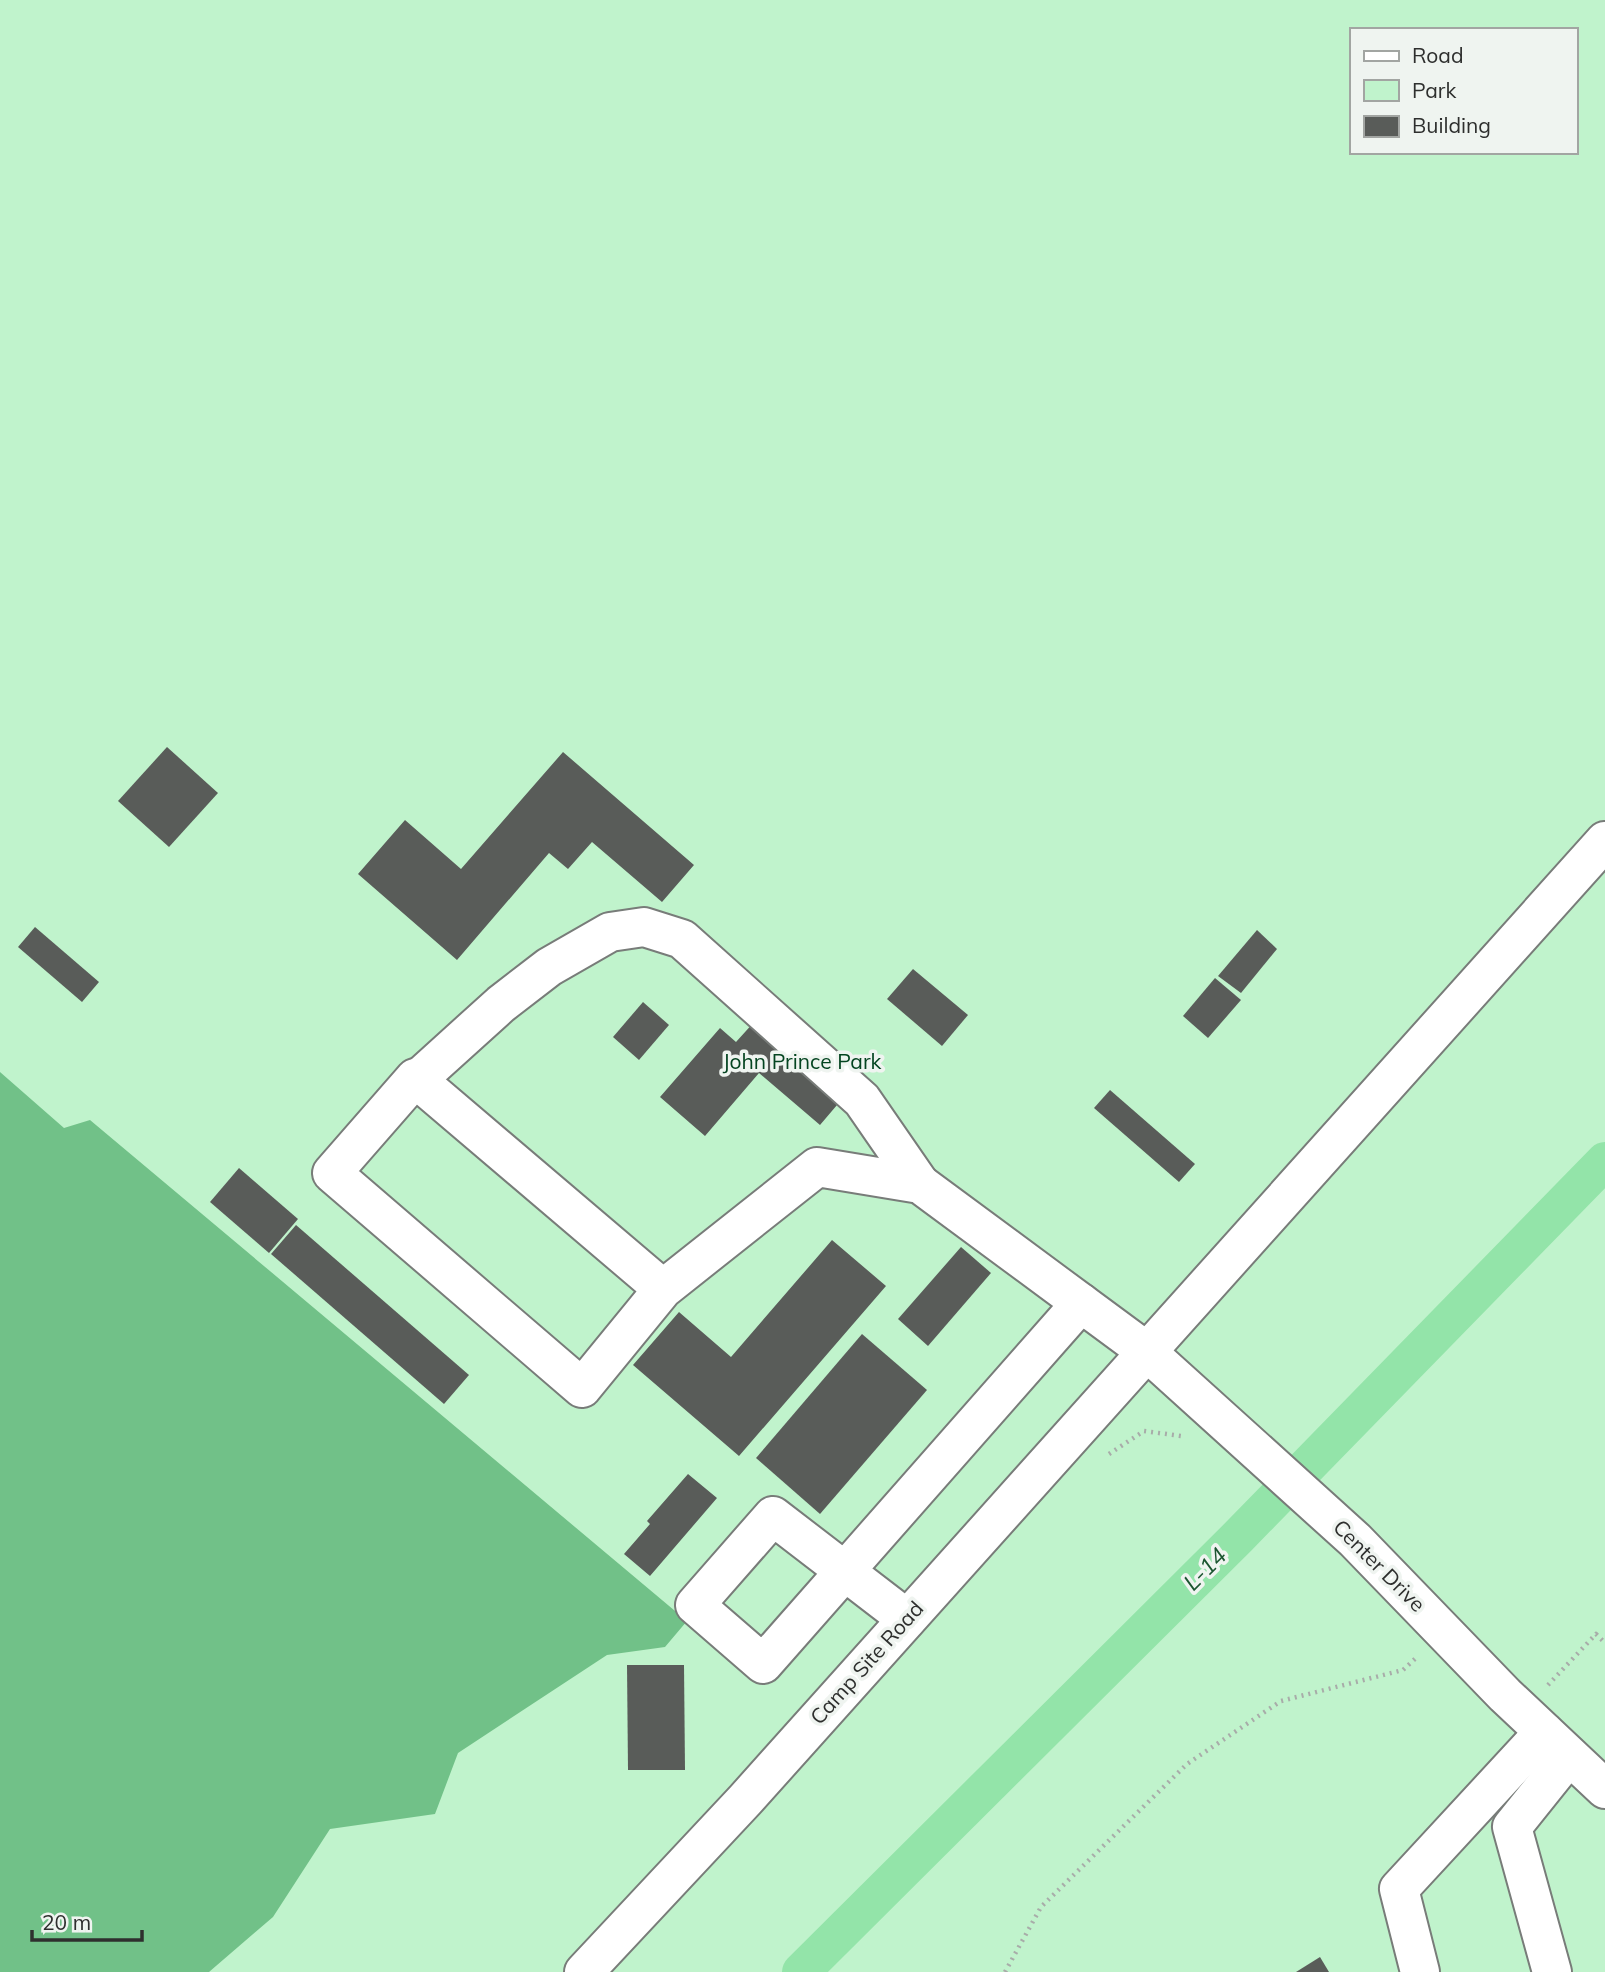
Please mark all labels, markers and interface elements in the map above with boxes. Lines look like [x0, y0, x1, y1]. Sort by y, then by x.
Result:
legend [1350, 28, 1577, 154]
text: Road [1412, 42, 1463, 68]
text: Park [1412, 77, 1456, 103]
text: Building [1412, 112, 1491, 138]
park label: John Prince Park [723, 1048, 882, 1074]
street label: Center Drive [1328, 1514, 1431, 1617]
water label: L-14 [1177, 1541, 1232, 1596]
street label: Camp Site Road [804, 1595, 928, 1729]
scale bar [32, 1898, 142, 1942]
text: 20 m [42, 1909, 91, 1935]

